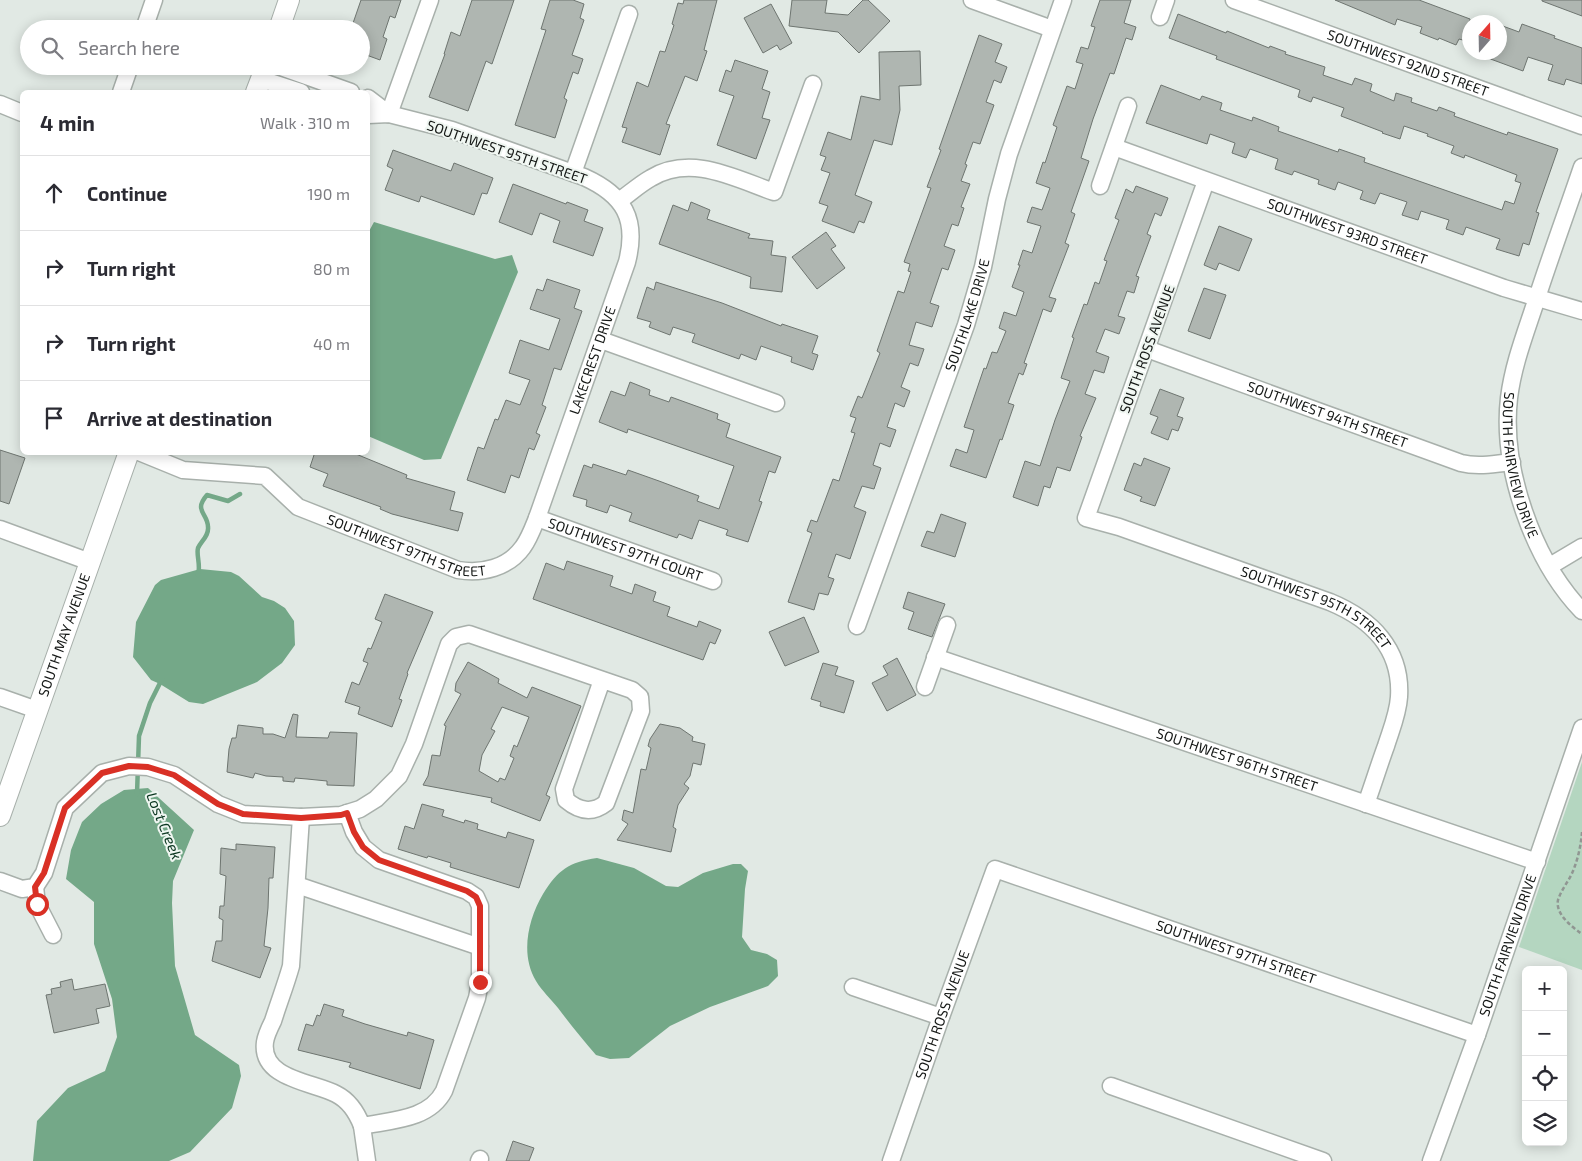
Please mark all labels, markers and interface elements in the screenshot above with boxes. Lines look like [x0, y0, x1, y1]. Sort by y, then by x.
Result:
north arrow [1462, 15, 1507, 60]
search box [20, 20, 370, 75]
street label: SOUTHWEST 92ND STREET [1325, 25, 1491, 100]
icon: search [38, 34, 66, 62]
text: Search here [78, 36, 180, 59]
text: 4 min [40, 110, 95, 135]
text: Walk · 310 m [260, 113, 350, 132]
street label: SOUTHWEST 95TH STREET [425, 116, 590, 187]
icon: ahead [40, 179, 68, 207]
text: Continue [87, 182, 167, 205]
text: 190 m [307, 184, 350, 203]
street label: SOUTHWEST 93RD STREET [1265, 194, 1430, 268]
icon: right [40, 254, 68, 282]
text: Turn right [87, 257, 175, 280]
street label: SOUTHLAKE DRIVE [941, 257, 992, 374]
text: 80 m [313, 259, 350, 278]
street label: SOUTH ROSS AVENUE [1115, 282, 1178, 415]
street label: LAKECREST DRIVE [565, 304, 619, 416]
icon: right [40, 329, 68, 357]
text: Turn right [87, 332, 175, 355]
text: 40 m [313, 334, 350, 353]
street label: SOUTHWEST 94TH STREET [1245, 377, 1410, 451]
street label: SOUTH FAIRVIEW DRIVE [1500, 391, 1543, 541]
icon: arrive [40, 404, 68, 432]
text: Arrive at destination [87, 407, 272, 430]
street label: SOUTHWEST 97TH STREET [325, 510, 487, 579]
street label: SOUTHWEST 97TH COURT [546, 514, 705, 585]
street label: SOUTHWEST 95TH STREET [1239, 562, 1395, 652]
street label: SOUTH MAY AVENUE [34, 571, 93, 699]
street label: SOUTHWEST 96TH STREET [1154, 724, 1320, 795]
water label: Lost Creek [143, 789, 187, 862]
street label: SOUTH FAIRVIEW DRIVE [1475, 872, 1539, 1018]
route start [26, 893, 49, 916]
street label: SOUTHWEST 97TH STREET [1154, 916, 1319, 987]
street label: SOUTH ROSS AVENUE [911, 948, 973, 1081]
map controls [1522, 966, 1567, 1146]
button: + [1522, 966, 1567, 1011]
route end [469, 971, 492, 994]
button: − [1522, 1011, 1567, 1056]
button: locate [1522, 1056, 1567, 1101]
button: layers [1522, 1101, 1567, 1146]

